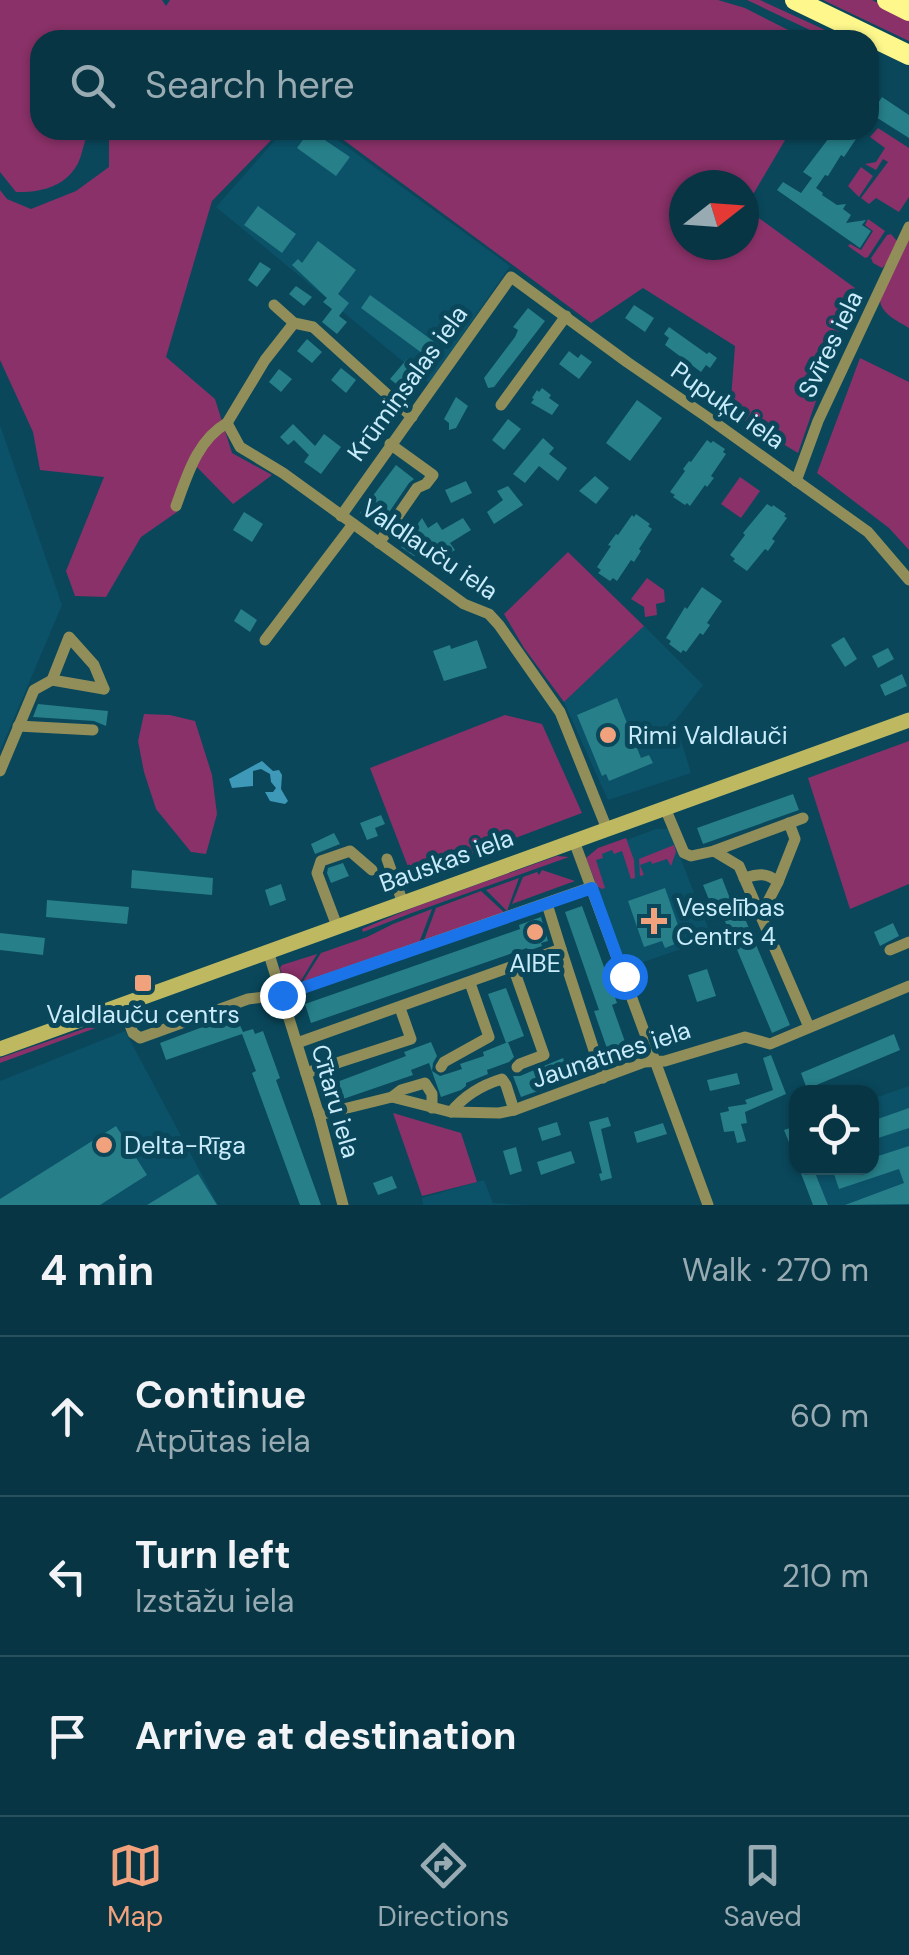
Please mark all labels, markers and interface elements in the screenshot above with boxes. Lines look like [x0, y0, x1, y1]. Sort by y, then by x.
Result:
search box [30, 30, 879, 140]
icon: search [65, 58, 120, 113]
text: Search here [145, 60, 355, 110]
north arrow [669, 170, 759, 260]
street label: Svīres iela [790, 285, 870, 403]
street label: Krūmiņsalas iela [340, 299, 475, 468]
street label: Pupuķu iela [664, 354, 791, 457]
street label: Valdlauču iela [355, 491, 505, 607]
place label: Rimi Valdlauči [628, 719, 788, 752]
marker: Rimi Valdlauči [597, 724, 619, 746]
street label: Bauskas iela [375, 821, 518, 900]
place label: Veselības Centrs 4 [676, 891, 785, 953]
marker: Veselības Centrs 4 [641, 908, 667, 934]
marker: AIBE [524, 921, 546, 943]
place label: AIBE [509, 947, 561, 980]
route start [602, 954, 648, 1000]
marker: Valdlauču centrs [132, 972, 154, 994]
route end [260, 973, 306, 1019]
place label: Valdlauču centrs [46, 998, 240, 1031]
street label: Jaunatnes iela [528, 1013, 695, 1096]
street label: Cītaru iela [304, 1041, 367, 1162]
map controls [789, 1085, 879, 1175]
button: locate [789, 1085, 879, 1175]
place label: Delta-Rīga [124, 1129, 246, 1162]
marker: Delta-Rīga [93, 1134, 115, 1156]
text: 4 min [40, 1243, 154, 1298]
text: Walk · 270 m [682, 1249, 869, 1291]
text: Continue [135, 1370, 306, 1420]
icon: ahead [40, 1389, 95, 1444]
text: 60 m [790, 1395, 869, 1437]
text: Atpūtas iela [135, 1420, 311, 1462]
text: Turn left [135, 1530, 291, 1580]
icon: left [40, 1549, 95, 1604]
text: 210 m [782, 1555, 869, 1597]
text: Izstāžu iela [135, 1580, 294, 1622]
icon: arrive [40, 1709, 95, 1764]
text: Arrive at destination [135, 1711, 517, 1761]
tab: Map [107, 1838, 163, 1935]
tab: Directions [378, 1838, 509, 1935]
tab: Saved [723, 1838, 802, 1935]

